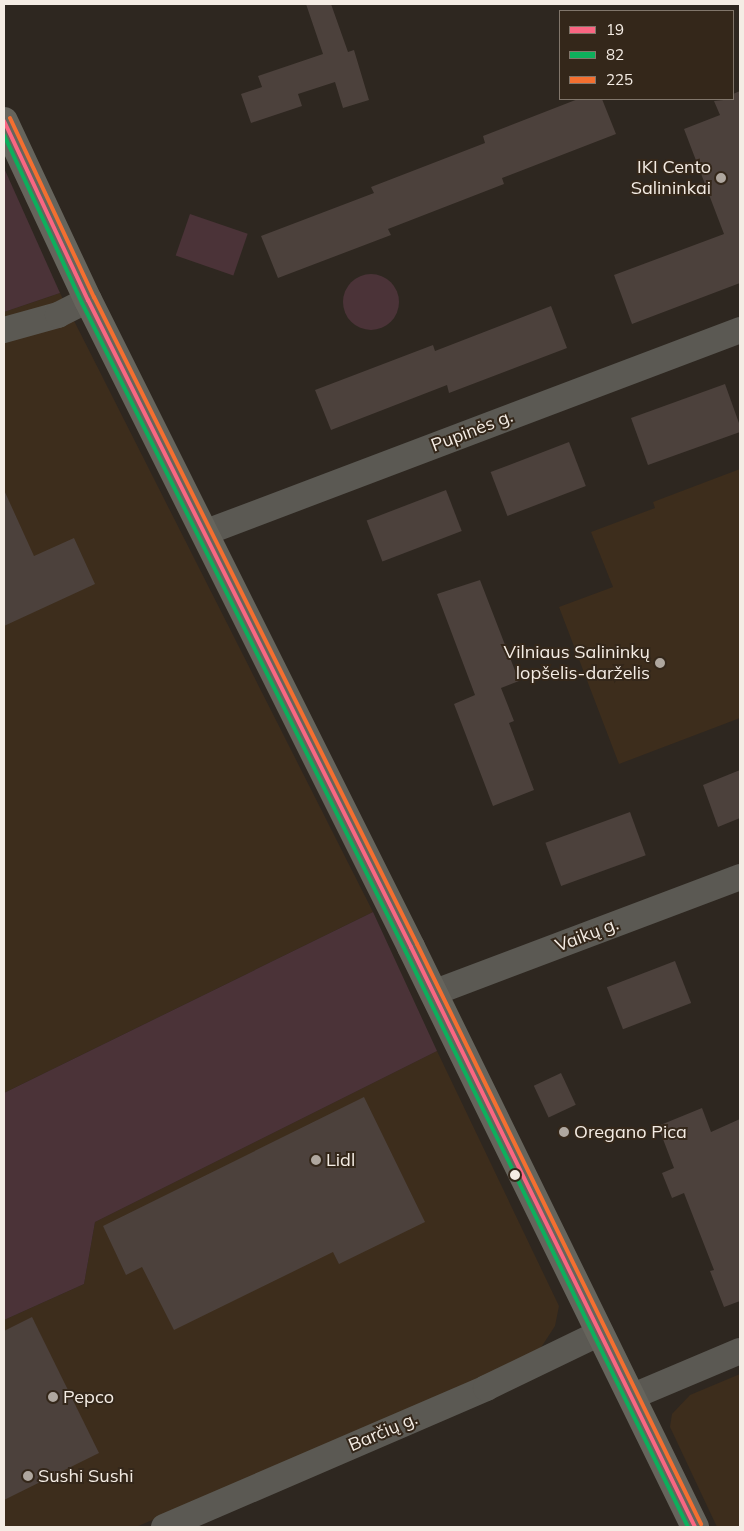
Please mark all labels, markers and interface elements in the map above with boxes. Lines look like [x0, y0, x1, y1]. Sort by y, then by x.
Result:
legend [559, 10, 734, 100]
text: 19 [606, 20, 624, 39]
text: 82 [606, 45, 624, 64]
text: 225 [606, 70, 633, 89]
place label: IKI Cento Salininkai [631, 157, 711, 200]
marker: IKI Cento Salininkai [715, 172, 727, 184]
street label: Pupinės g. [428, 406, 516, 456]
place label: Vilniaus Salininkų lopšelis-darželis [504, 642, 650, 684]
marker: Vilniaus Salininkų lopšelis-darželis [654, 657, 666, 669]
street label: Vaikų g. [552, 913, 622, 957]
place label: Oregano Pica [574, 1121, 687, 1143]
marker: Oregano Pica [558, 1126, 570, 1138]
place label: Lidl [326, 1149, 355, 1171]
marker: Lidl [310, 1154, 322, 1166]
unlabelled marker [510, 1170, 520, 1180]
place label: Pepco [63, 1386, 114, 1408]
marker: Pepco [47, 1391, 59, 1403]
street label: Barčių g. [345, 1408, 421, 1456]
place label: Sushi Sushi [38, 1465, 133, 1487]
marker: Sushi Sushi [22, 1470, 34, 1482]

